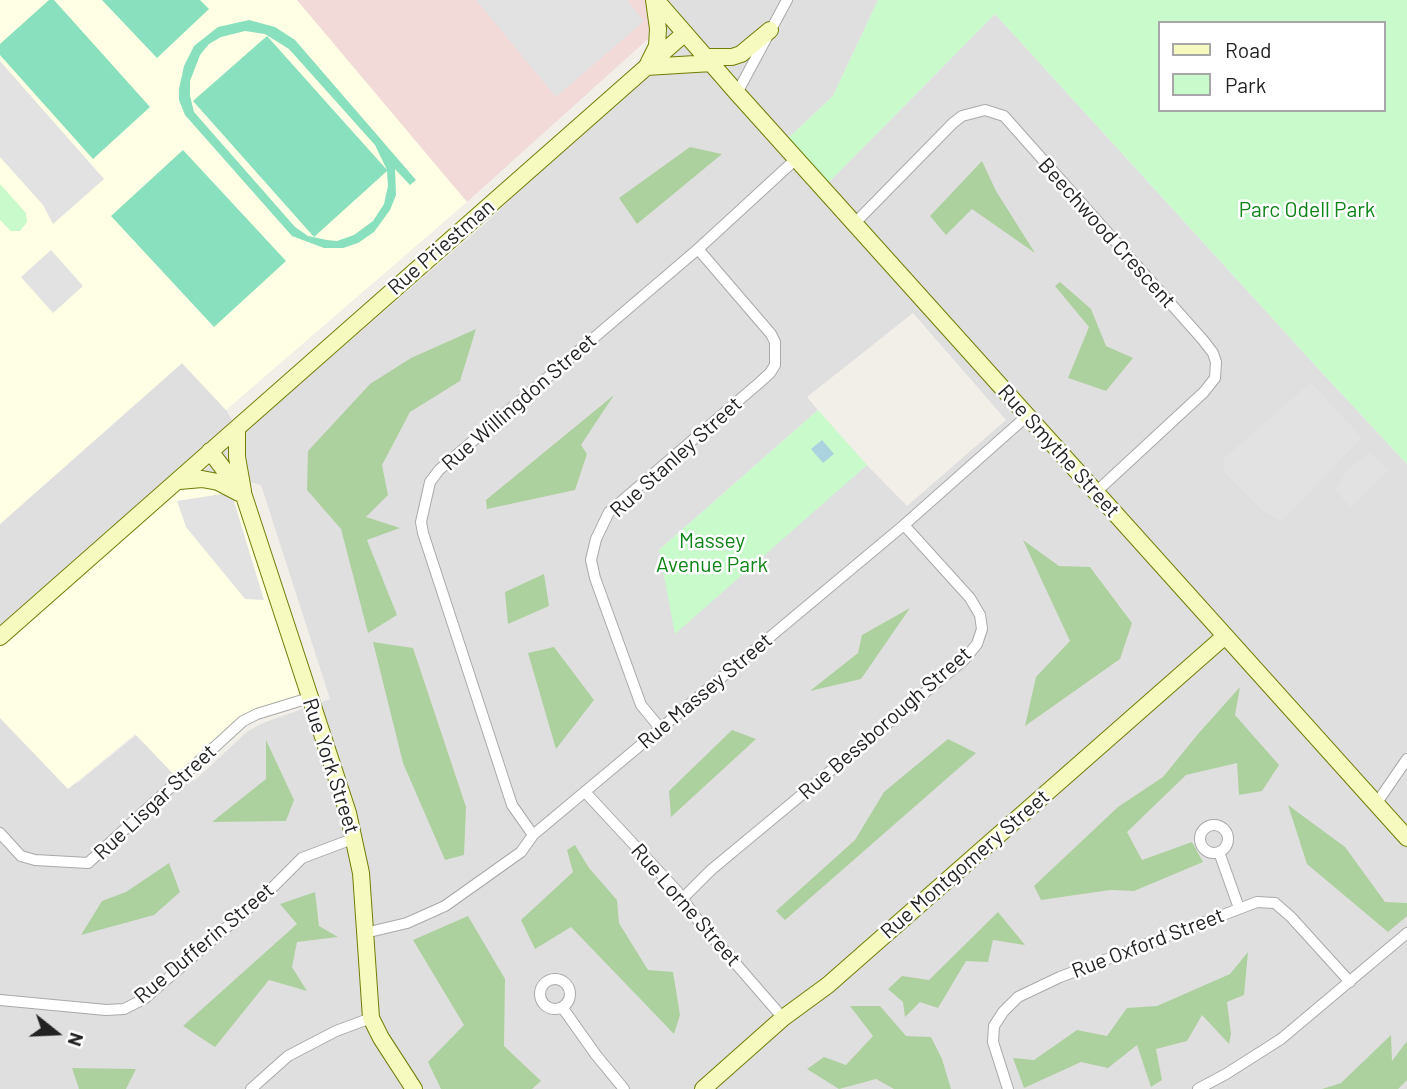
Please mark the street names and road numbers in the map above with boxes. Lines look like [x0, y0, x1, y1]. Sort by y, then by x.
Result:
street label: Beechwood Crescent [1033, 153, 1181, 313]
street label: Rue Priestman [383, 194, 499, 300]
street label: Rue Willingdon Street [437, 328, 601, 476]
street label: Rue Smythe Street [993, 379, 1125, 523]
street label: Rue Stanley Street [605, 391, 747, 523]
street label: Rue Massey Street [633, 628, 777, 754]
street label: Rue Bessborough Street [793, 641, 977, 805]
street label: Rue York Street [297, 695, 365, 837]
street label: Rue Lisgar Street [89, 739, 221, 865]
street label: Rue Montgomery Street [875, 784, 1055, 944]
street label: Rue Lorne Street [626, 838, 746, 972]
street label: Rue Dufferin Street [129, 877, 279, 1009]
street label: Rue Oxford Street [1068, 902, 1228, 984]

